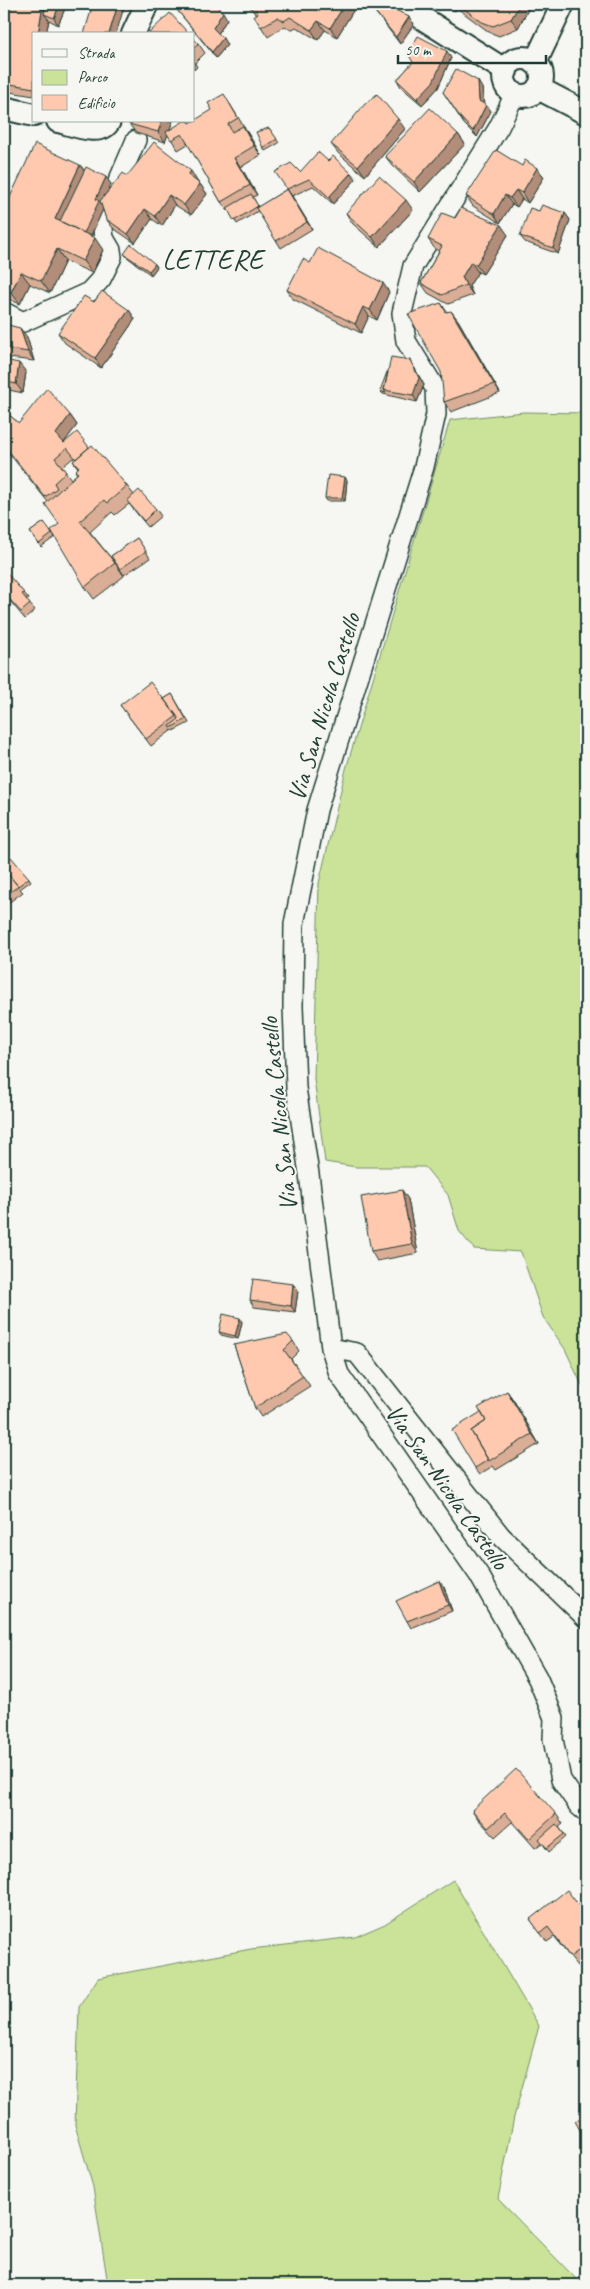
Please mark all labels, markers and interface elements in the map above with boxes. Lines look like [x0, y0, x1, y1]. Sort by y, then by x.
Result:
legend [32, 32, 195, 122]
scale bar [398, 32, 545, 64]
text: 50 m [405, 41, 432, 60]
text: Strada [78, 44, 115, 63]
text: Parco [78, 68, 109, 87]
text: Edificio [78, 94, 116, 113]
district label: LETTERE [162, 242, 266, 277]
street label: Via San Nicola Castello [280, 608, 368, 805]
street label: Via San Nicola Castello [253, 1014, 305, 1212]
street label: Via San Nicola Castello [378, 1398, 517, 1577]

